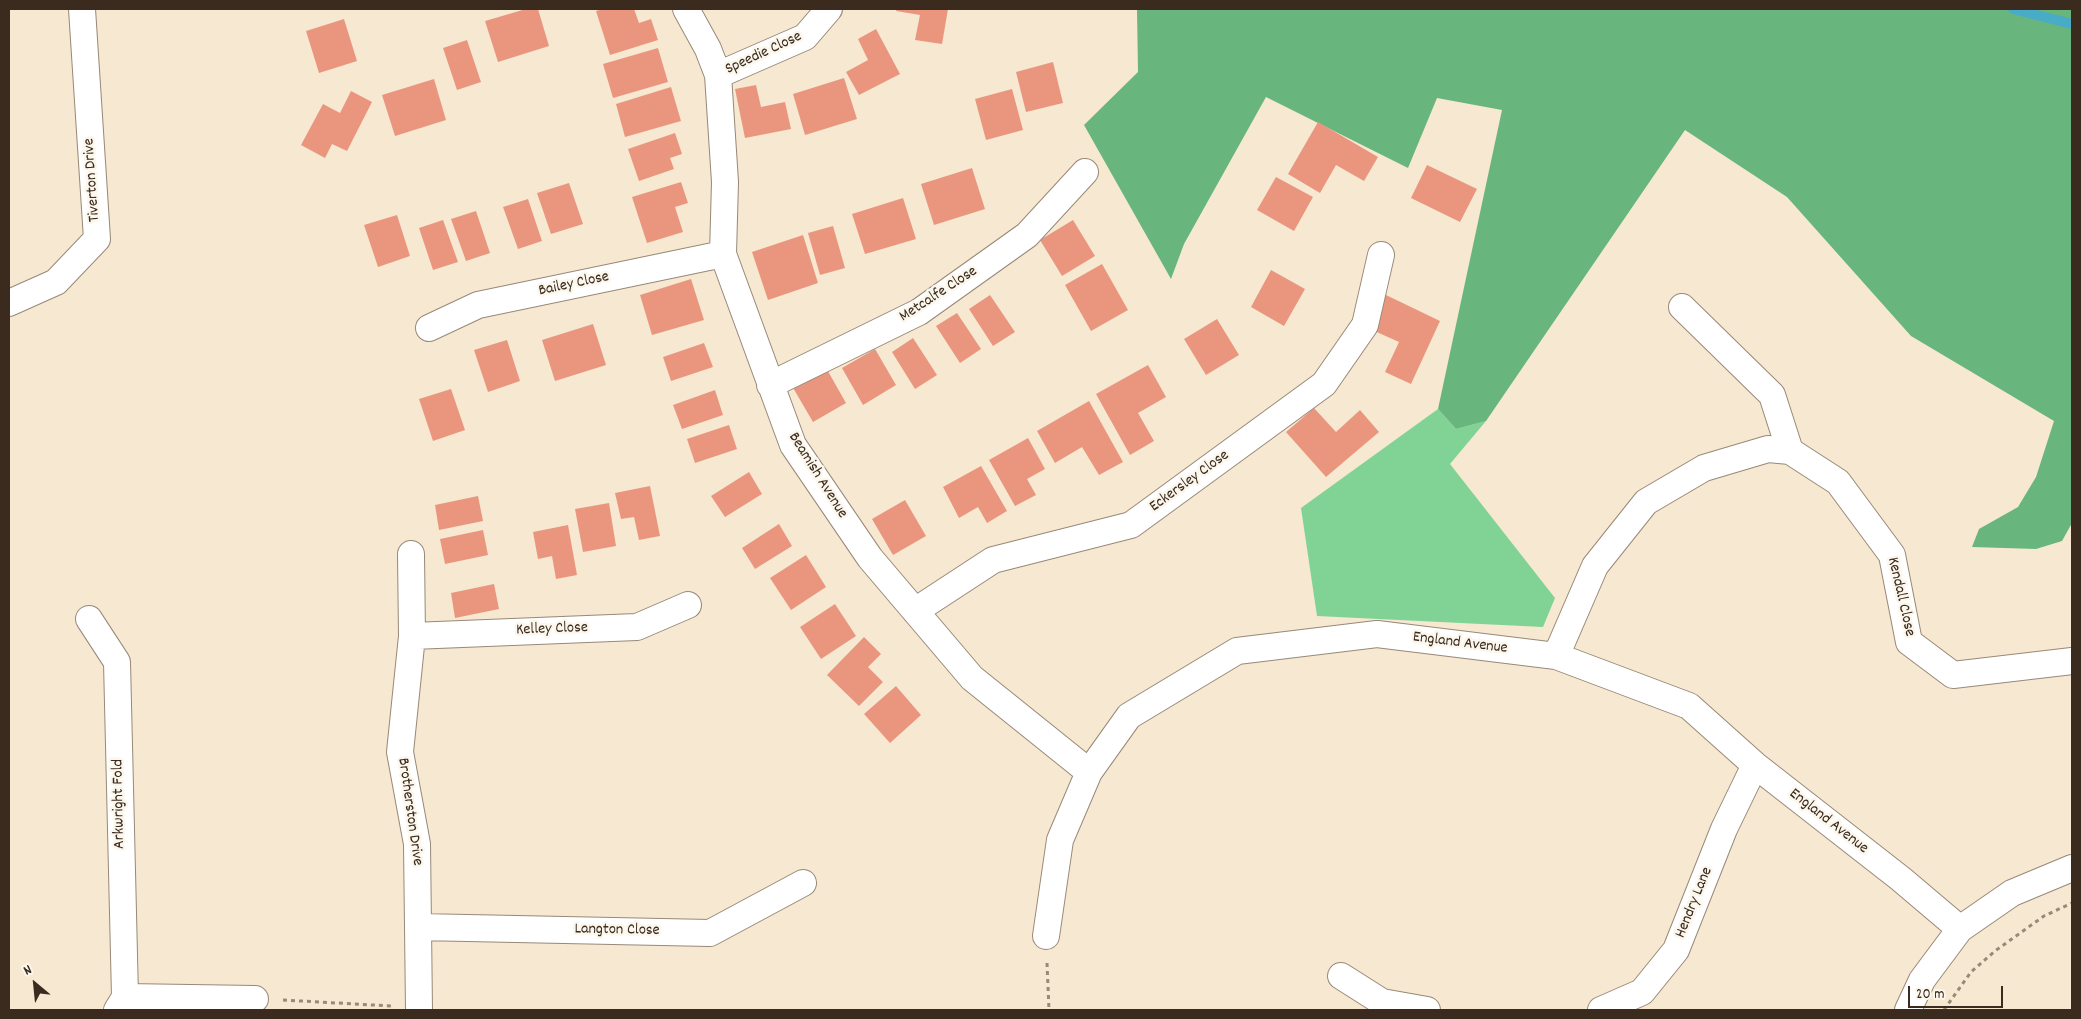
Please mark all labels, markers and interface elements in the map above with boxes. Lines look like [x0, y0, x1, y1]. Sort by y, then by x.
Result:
street label: Speedie Close [723, 28, 805, 80]
street label: Tiverton Drive [80, 137, 106, 223]
street label: Metcalfe Close [896, 263, 982, 327]
street label: Bailey Close [537, 268, 611, 302]
street label: Beamish Avenue [783, 430, 851, 522]
street label: Eckersley Close [1147, 447, 1233, 517]
street label: Kendall Close [1882, 556, 1918, 638]
street label: Kelley Close [516, 619, 588, 641]
street label: England Avenue [1412, 629, 1508, 659]
street label: Brotherston Drive [392, 757, 426, 867]
street label: Arkwright Fold [110, 759, 130, 849]
street label: England Avenue [1785, 785, 1871, 859]
street label: Hendry Lane [1672, 865, 1718, 941]
street label: Langton Close [574, 921, 660, 941]
north arrow [10, 959, 60, 1009]
text: N [20, 960, 36, 981]
scale bar [1911, 976, 2006, 1008]
text: 20 m [1916, 984, 1944, 1006]

